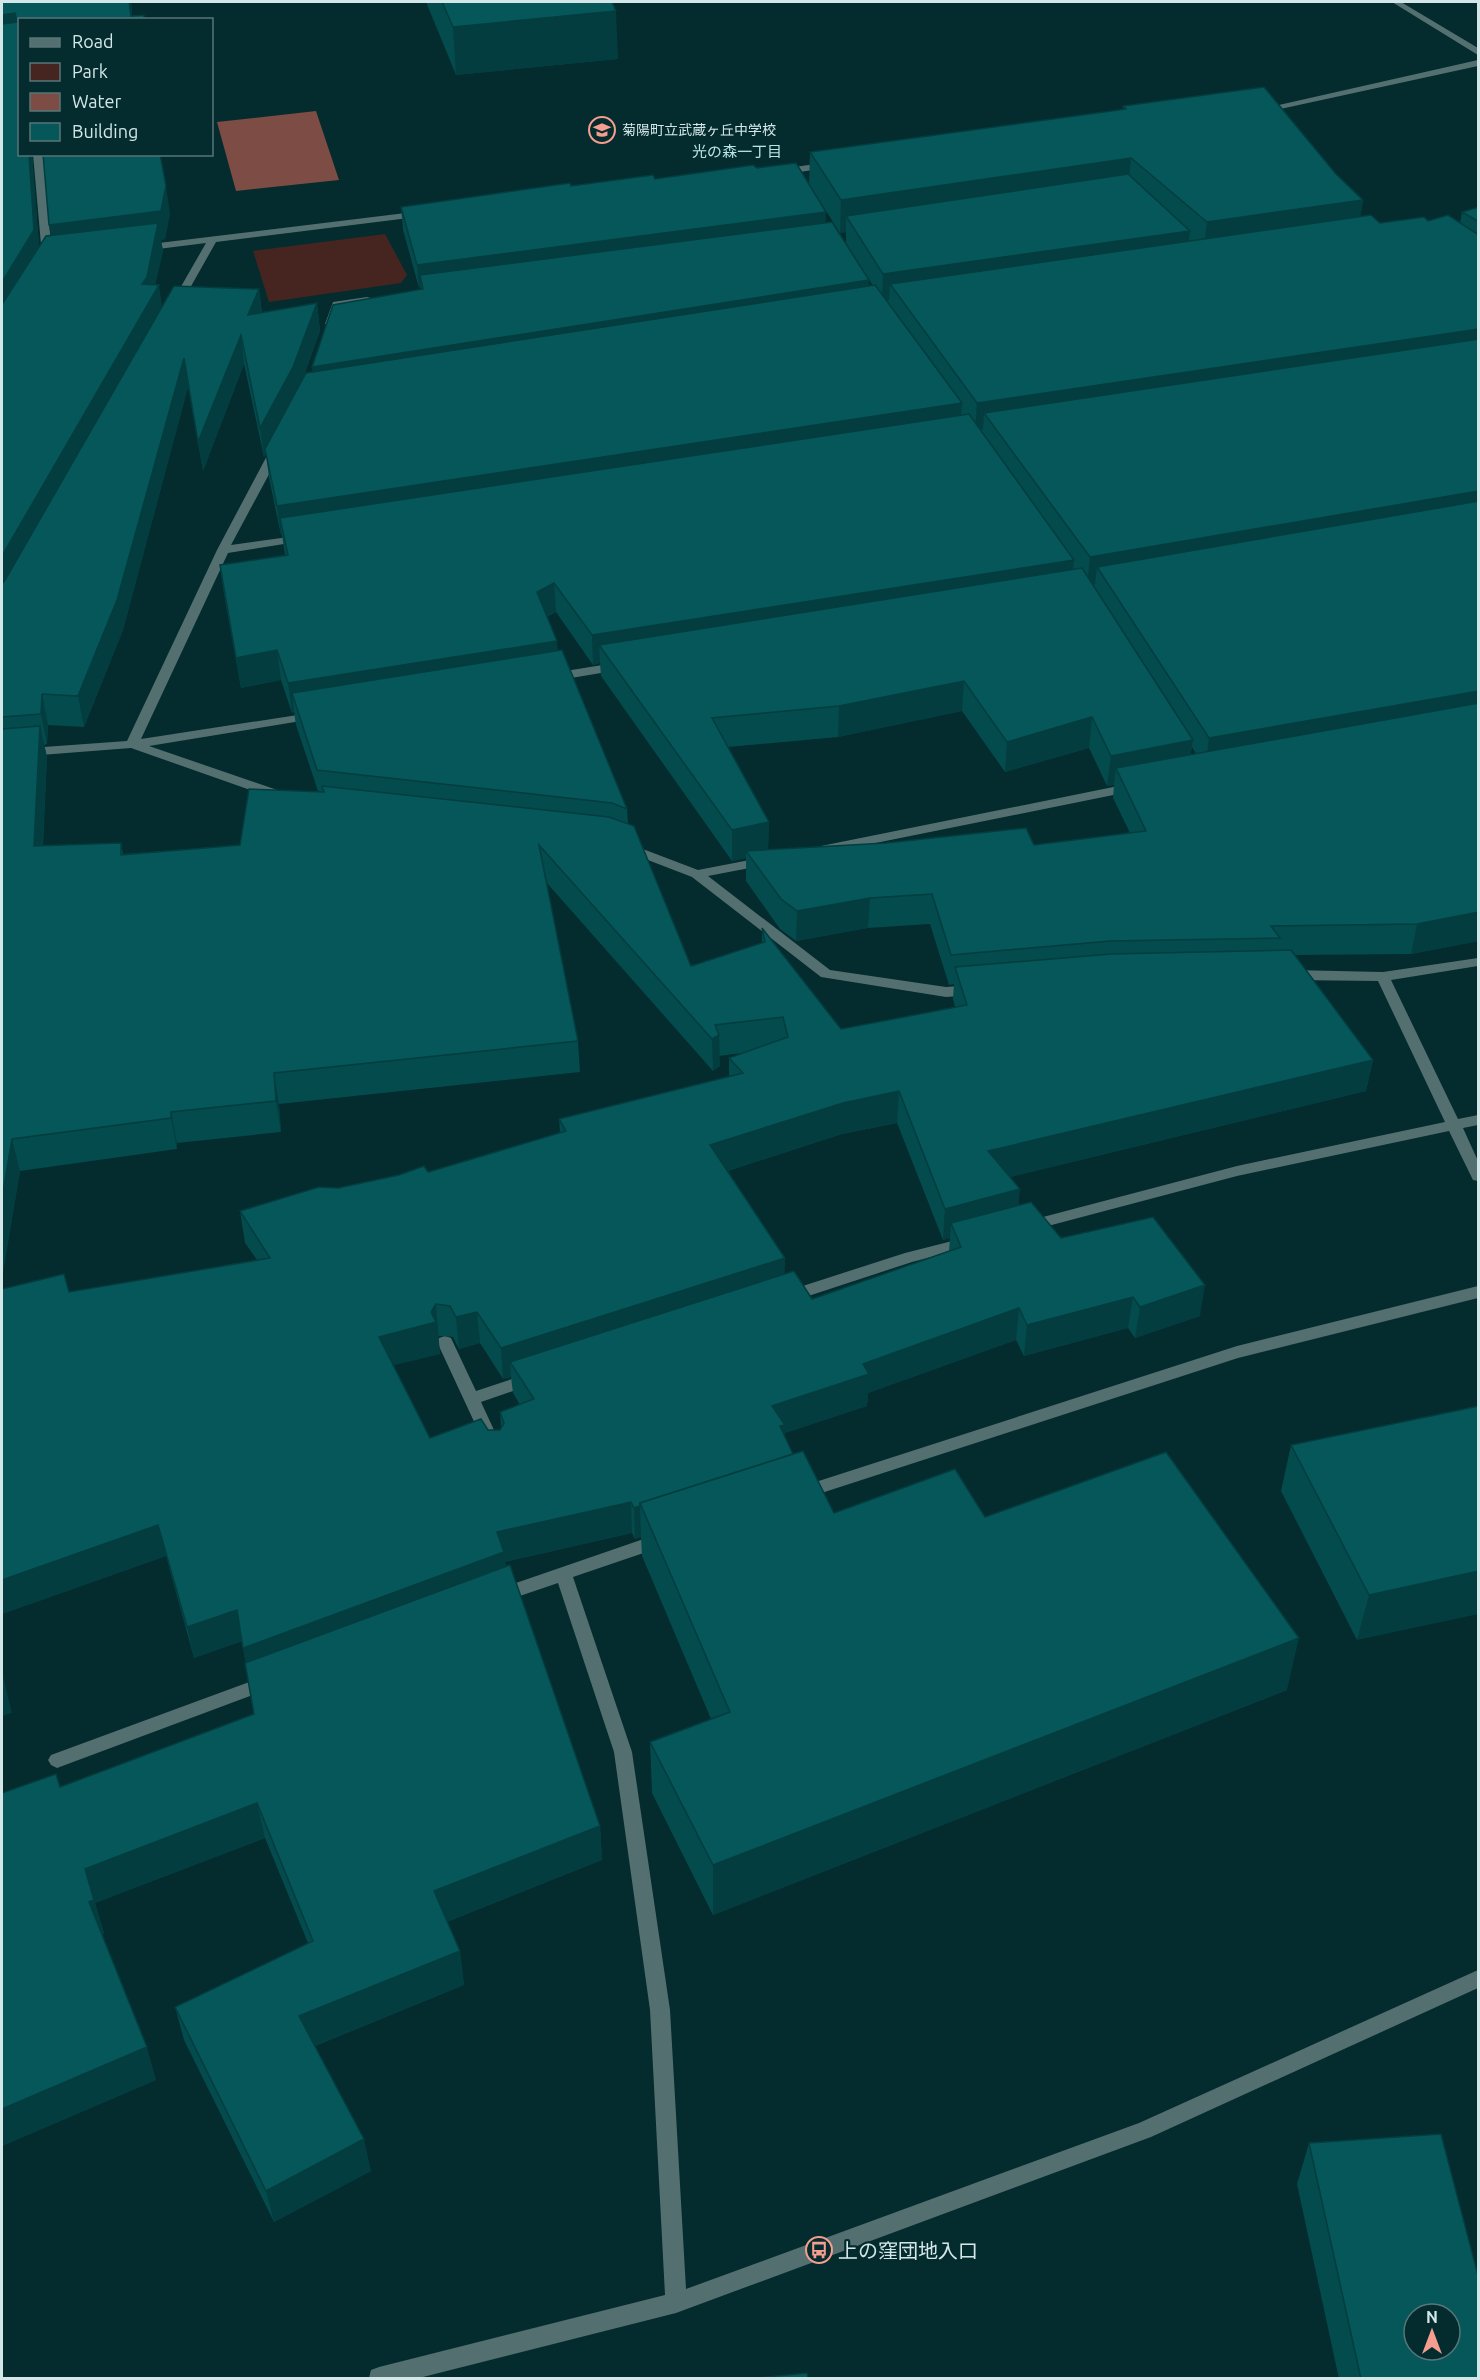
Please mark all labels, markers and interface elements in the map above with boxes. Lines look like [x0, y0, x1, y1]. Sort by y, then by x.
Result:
legend [18, 18, 213, 156]
text: Road [72, 31, 114, 51]
text: Park [72, 61, 108, 81]
text: Water [72, 91, 122, 111]
school or university icon: 菊陽町立武蔵ヶ丘中学校 [587, 115, 617, 145]
text: Building [72, 121, 138, 141]
place label: 菊陽町立武蔵ヶ丘中学校 [622, 122, 776, 138]
district label: 光の森一丁目 [692, 143, 782, 160]
bus stop icon: 上の窪団地入口 [804, 2235, 834, 2265]
place label: 上の窪団地入口 [838, 2239, 978, 2262]
north arrow [1402, 2302, 1462, 2362]
text: N [1426, 2308, 1438, 2326]

